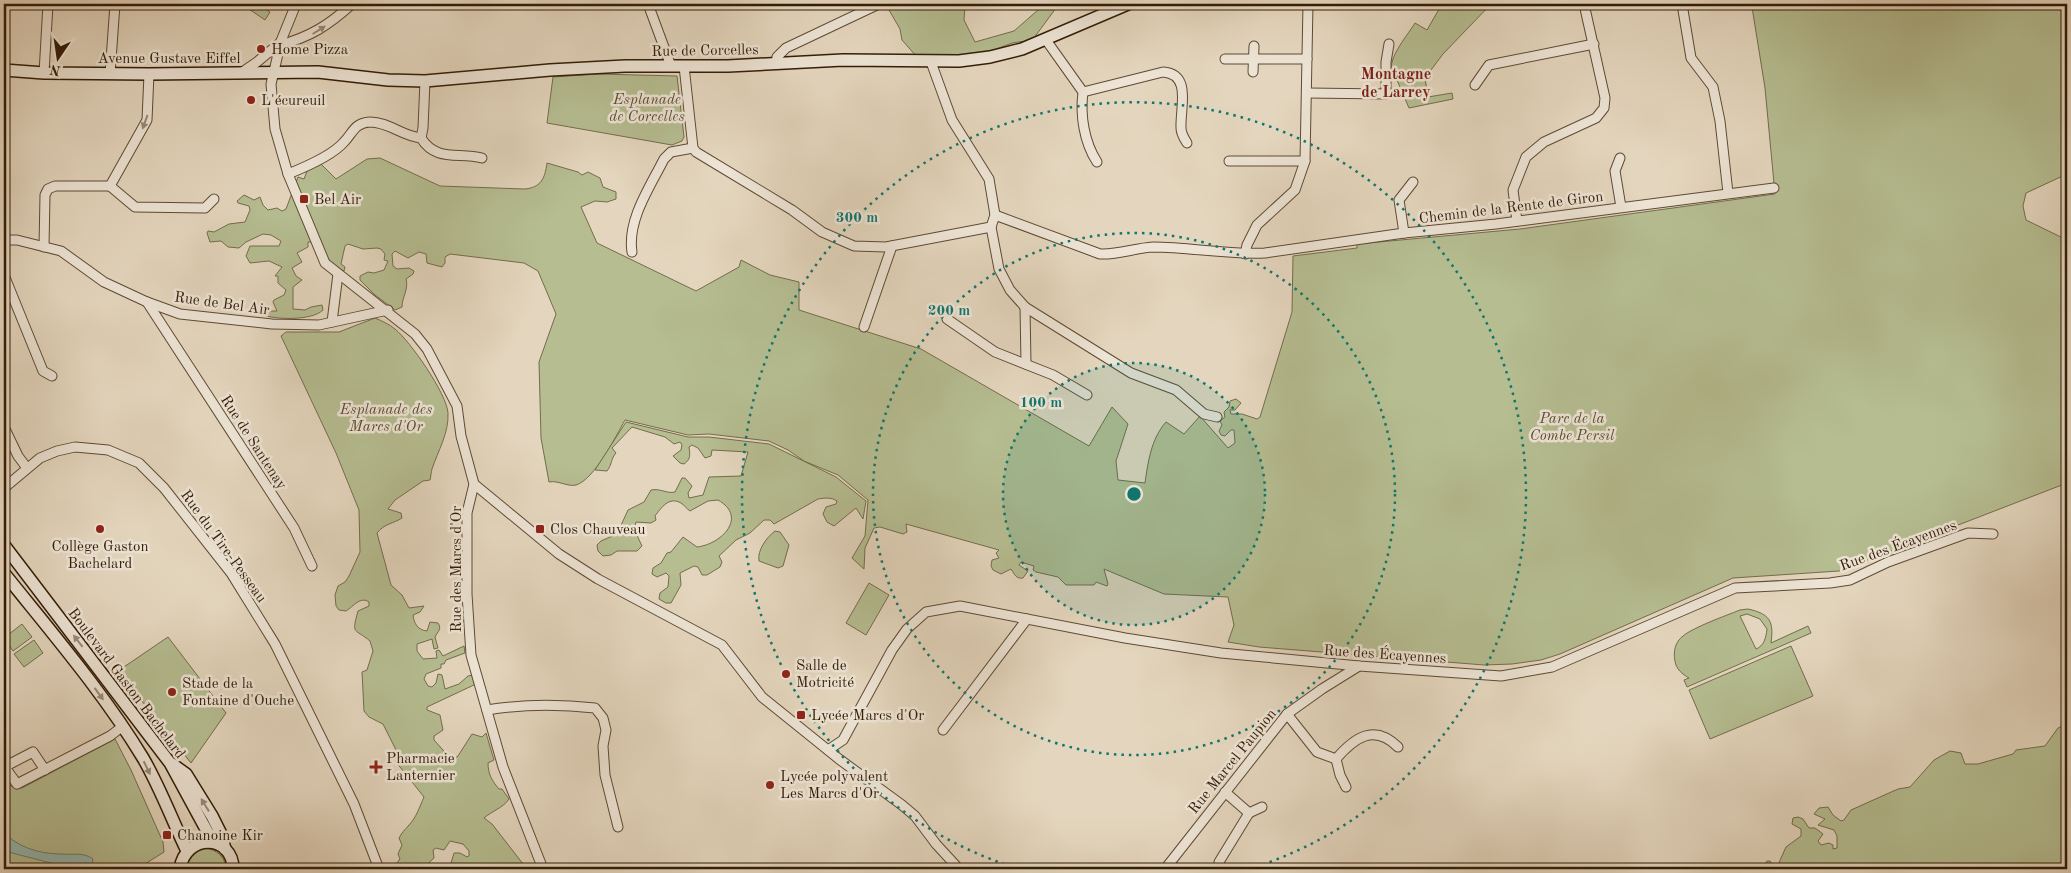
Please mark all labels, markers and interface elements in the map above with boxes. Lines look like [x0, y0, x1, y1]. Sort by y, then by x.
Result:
one-way arrow [312, 25, 325, 34]
north arrow [32, 32, 82, 82]
marker: Home Pizza [255, 43, 267, 55]
place label: Home Pizza [271, 43, 349, 58]
street label: Rue de Corcelles [651, 43, 759, 60]
street label: Avenue Gustave Eiffel [98, 52, 240, 67]
text: N [48, 62, 62, 78]
district label: Montagne de Larrey [1361, 67, 1431, 101]
park label: Esplanade de Corcelles [609, 93, 685, 125]
marker: L'écureuil [245, 94, 257, 106]
place label: L'écureuil [261, 94, 325, 109]
one-way arrow [140, 115, 148, 130]
street label: Chemin de la Rente de Giron [1418, 190, 1604, 227]
marker: Bel Air [298, 193, 310, 205]
place label: Bel Air [314, 193, 361, 208]
text: 300 m [836, 211, 878, 226]
street label: Rue de Bel Air [173, 290, 270, 319]
text: 200 m [928, 304, 970, 319]
street label: Rue de Santenay [217, 393, 289, 493]
text: 100 m [1020, 396, 1062, 411]
park label: Esplanade des Marcs d'Or [339, 403, 432, 435]
park label: Parc de la Combe Persil [1530, 412, 1615, 444]
centre of rings [1125, 485, 1143, 503]
street label: Rue du Tire-Pesseau [177, 488, 269, 606]
street label: Rue des Marcs d'Or [450, 506, 465, 632]
street label: Rue des Écayennes [1837, 515, 1959, 575]
marker: Collège Gaston Bachelard [94, 523, 106, 535]
marker: Clos Chauveau [534, 523, 546, 535]
place label: Clos Chauveau [550, 523, 645, 538]
place label: Collège Gaston Bachelard [51, 540, 149, 572]
street label: Boulevard Gaston Bachelard [64, 606, 187, 762]
one-way arrow [72, 634, 83, 647]
street label: Rue des Écayennes [1323, 641, 1447, 667]
place label: Salle de Motricité [796, 659, 854, 691]
marker: Salle de Motricité [780, 668, 792, 680]
place label: Stade de la Fontaine d'Ouche [182, 677, 294, 709]
marker: Stade de la Fontaine d'Ouche [166, 686, 178, 698]
one-way arrow [94, 687, 104, 701]
street label: Rue Marcel Paupion [1186, 707, 1280, 817]
marker: Lycée Marcs d'Or [795, 709, 807, 721]
place label: Lycée Marcs d'Or [811, 709, 924, 724]
place label: Pharmacie Lanternier [386, 752, 455, 784]
one-way arrow [144, 761, 152, 775]
marker: Pharmacie Lanternier [370, 761, 382, 773]
place label: Lycée polyvalent Les Marcs d'Or [780, 770, 888, 802]
marker: Lycée polyvalent Les Marcs d'Or [764, 779, 776, 791]
one-way arrow [201, 798, 210, 812]
marker: Chanoine Kir [161, 829, 173, 841]
place label: Chanoine Kir [177, 829, 263, 844]

